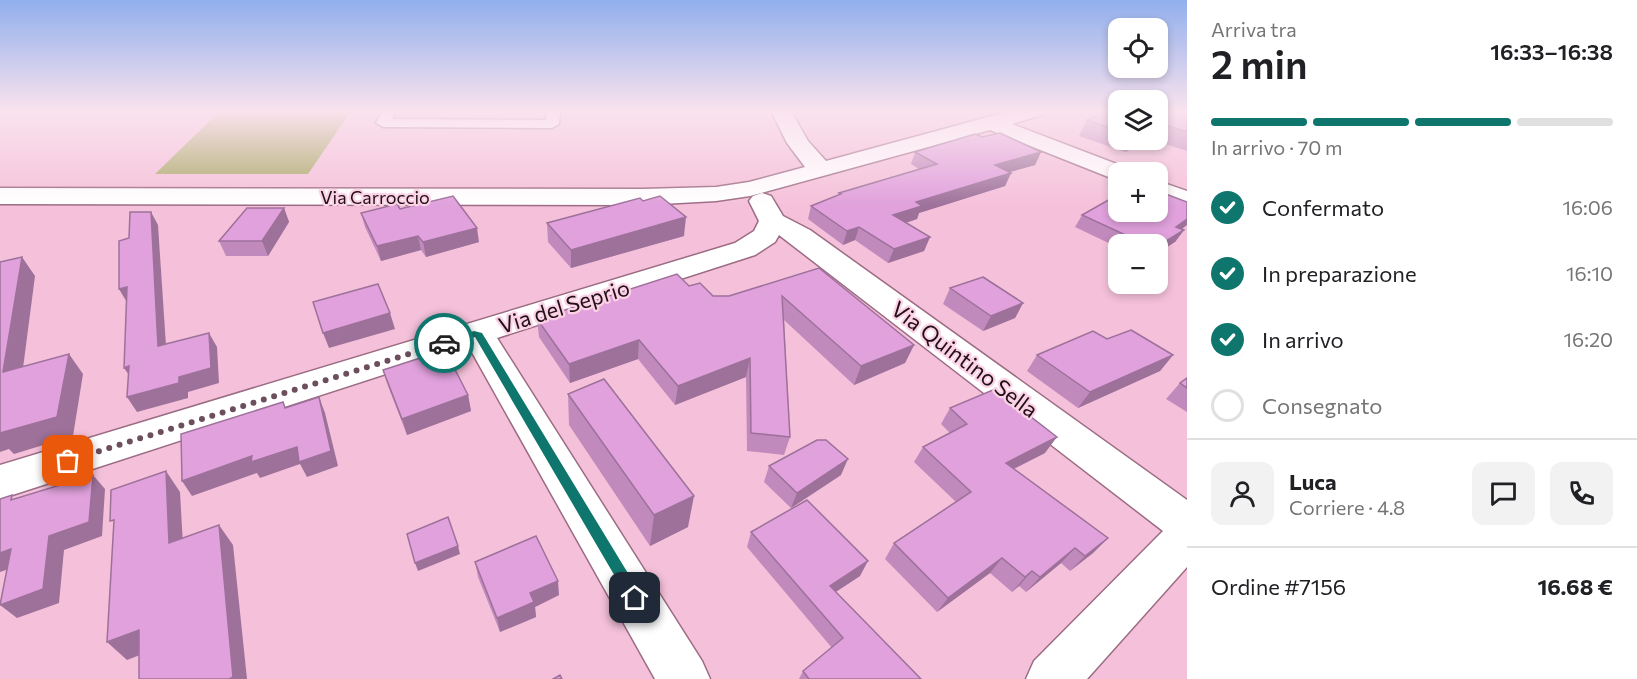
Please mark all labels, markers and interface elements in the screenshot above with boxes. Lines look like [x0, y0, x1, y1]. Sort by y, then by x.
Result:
text: Arriva tra [1211, 17, 1297, 41]
map controls [1108, 18, 1168, 294]
button: locate [1108, 18, 1168, 78]
text: 16:33–16:38 [1490, 38, 1613, 65]
text: 2 min [1211, 39, 1308, 87]
button: layers [1108, 90, 1168, 150]
text: In arrivo · 70 m [1211, 135, 1343, 159]
button: + [1108, 162, 1168, 222]
street label: Via Carroccio [320, 186, 430, 208]
icon: check [1211, 191, 1244, 224]
text: Confermato [1262, 194, 1384, 221]
text: 16:06 [1562, 195, 1613, 219]
button: − [1108, 234, 1168, 294]
icon: check [1211, 257, 1244, 290]
text: In preparazione [1262, 260, 1417, 287]
text: 16:10 [1566, 261, 1613, 285]
street label: Via del Seprio [495, 273, 633, 339]
street label: Via Quintino Sella [886, 295, 1044, 423]
courier [414, 313, 474, 373]
icon: check [1211, 323, 1244, 356]
text: In arrivo [1262, 326, 1344, 353]
icon: car [428, 327, 461, 360]
text: 16:20 [1564, 327, 1613, 351]
text: Consegnato [1262, 392, 1382, 419]
pin [42, 435, 93, 486]
icon: bag [51, 444, 84, 477]
button: person [1211, 462, 1274, 525]
button: chat [1472, 462, 1535, 525]
button: phone [1550, 462, 1613, 525]
text: Luca [1289, 468, 1337, 495]
text: Corriere · 4.8 [1289, 495, 1405, 519]
pin [609, 572, 660, 623]
text: Ordine #7156 [1211, 573, 1346, 600]
text: 16.68 € [1537, 573, 1613, 600]
icon: home [618, 581, 651, 614]

